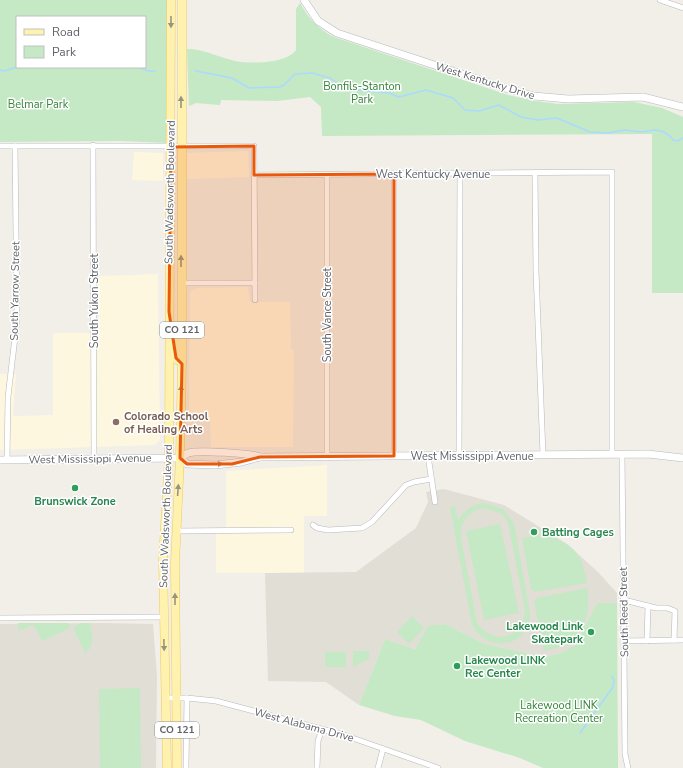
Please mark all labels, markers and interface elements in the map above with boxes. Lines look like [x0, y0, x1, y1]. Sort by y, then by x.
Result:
legend [16, 16, 146, 68]
one-way arrow [168, 16, 174, 29]
text: Road [52, 24, 80, 40]
text: Park [52, 44, 77, 60]
street label: West Kentucky Drive [434, 59, 537, 103]
park label: Bonfils-Stanton Park [323, 79, 401, 107]
one-way arrow [178, 96, 185, 108]
park label: Belmar Park [8, 97, 69, 112]
street label: South Wadsworth Boulevard [161, 120, 179, 264]
street label: West Kentucky Avenue [376, 167, 490, 182]
street label: South Yarrow Street [7, 241, 23, 341]
street label: South Yukon Street [87, 254, 102, 348]
one-way arrow [178, 254, 184, 267]
street label: South Vance Street [320, 268, 335, 362]
road number: CO 121 [160, 322, 204, 338]
one-way arrow [178, 384, 184, 397]
place label: Colorado School of Healing Arts [124, 409, 209, 437]
marker: Colorado School of Healing Arts [111, 417, 121, 427]
street label: South Wadsworth Boulevard [156, 444, 176, 588]
street label: West Mississippi Avenue [410, 449, 534, 464]
street label: West Mississippi Avenue [28, 450, 152, 468]
one-way arrow [211, 461, 223, 468]
marker: Brunswick Zone [70, 483, 80, 493]
one-way arrow [175, 484, 182, 496]
place label: Brunswick Zone [34, 494, 116, 509]
place label: Batting Cages [542, 525, 614, 540]
marker: Batting Cages [529, 527, 539, 537]
street label: South Reed Street [616, 567, 632, 657]
one-way arrow [172, 592, 178, 605]
place label: Lakewood Link Skatepark [506, 619, 584, 647]
marker: Lakewood Link Skatepark [586, 627, 596, 637]
one-way arrow [161, 639, 167, 652]
place label: Lakewood LINK Rec Center [465, 653, 546, 681]
marker: Lakewood LINK Rec Center [452, 661, 462, 671]
park label: Lakewood LINK Recreation Center [515, 698, 603, 726]
street label: West Alabama Drive [252, 704, 356, 746]
road number: CO 121 [155, 722, 199, 738]

